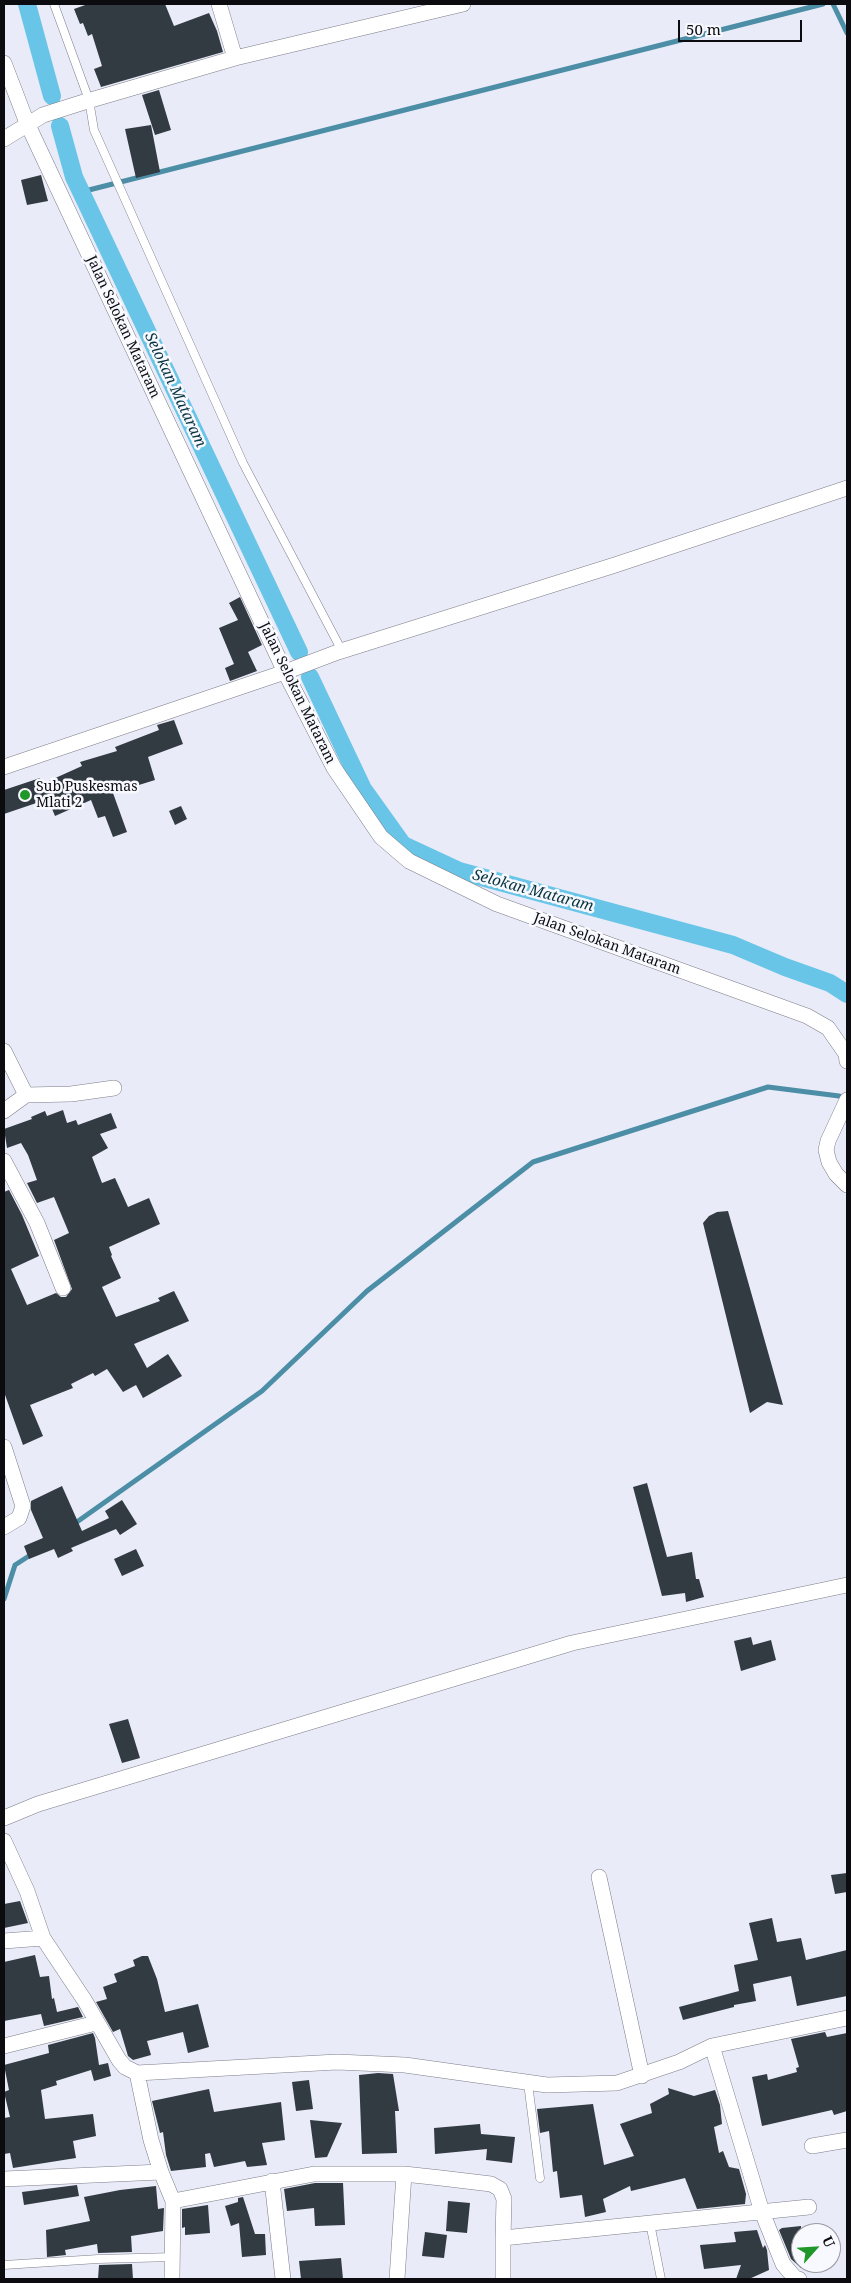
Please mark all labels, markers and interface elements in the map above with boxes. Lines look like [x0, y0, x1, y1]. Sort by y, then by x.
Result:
scale bar [681, 10, 805, 42]
text: 50 m [686, 19, 721, 39]
street label: Jalan Selokan Mataram [83, 253, 163, 401]
water label: Selokan Mataram [141, 330, 209, 450]
street label: Jalan Selokan Mataram [255, 620, 339, 766]
place label: Sub Puskesmas Mlati 2 [36, 779, 138, 812]
marker: Sub Puskesmas Mlati 2 [18, 788, 32, 802]
water label: Selokan Mataram [470, 866, 596, 916]
street label: Jalan Selokan Mataram [531, 910, 683, 978]
north arrow [791, 2223, 841, 2273]
text: U [818, 2233, 840, 2251]

